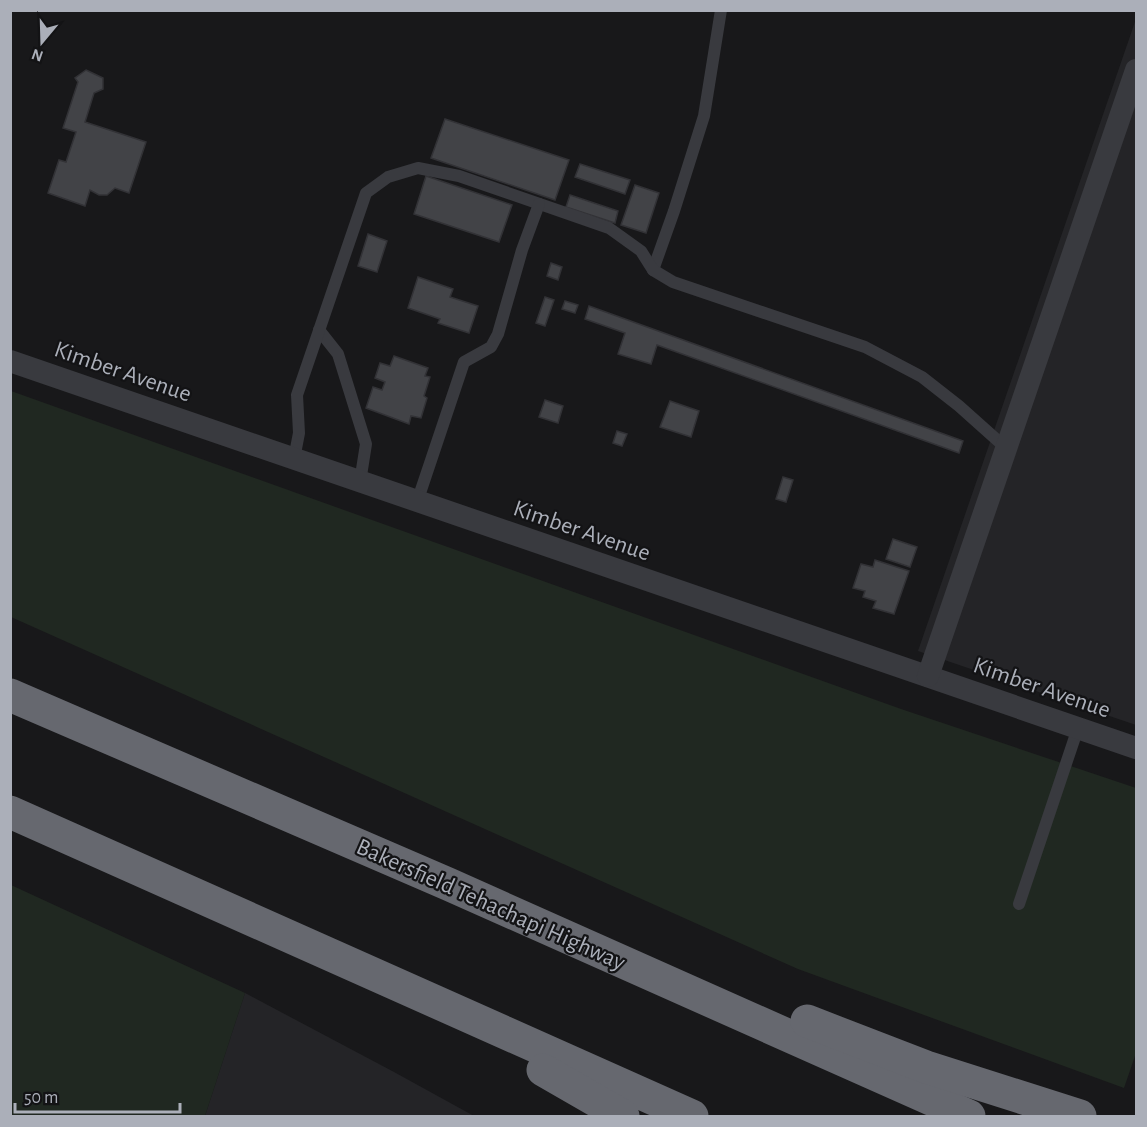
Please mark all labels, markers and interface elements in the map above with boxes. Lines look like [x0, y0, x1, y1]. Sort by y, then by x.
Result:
north arrow [12, 12, 72, 72]
text: N [30, 46, 45, 65]
street label: Kimber Avenue [51, 337, 194, 407]
street label: Kimber Avenue [510, 496, 653, 566]
street label: Kimber Avenue [970, 653, 1113, 723]
street label: Bakersfield Tehachapi Highway [353, 835, 629, 975]
scale bar [15, 1076, 180, 1114]
text: 50 m [24, 1089, 58, 1107]

